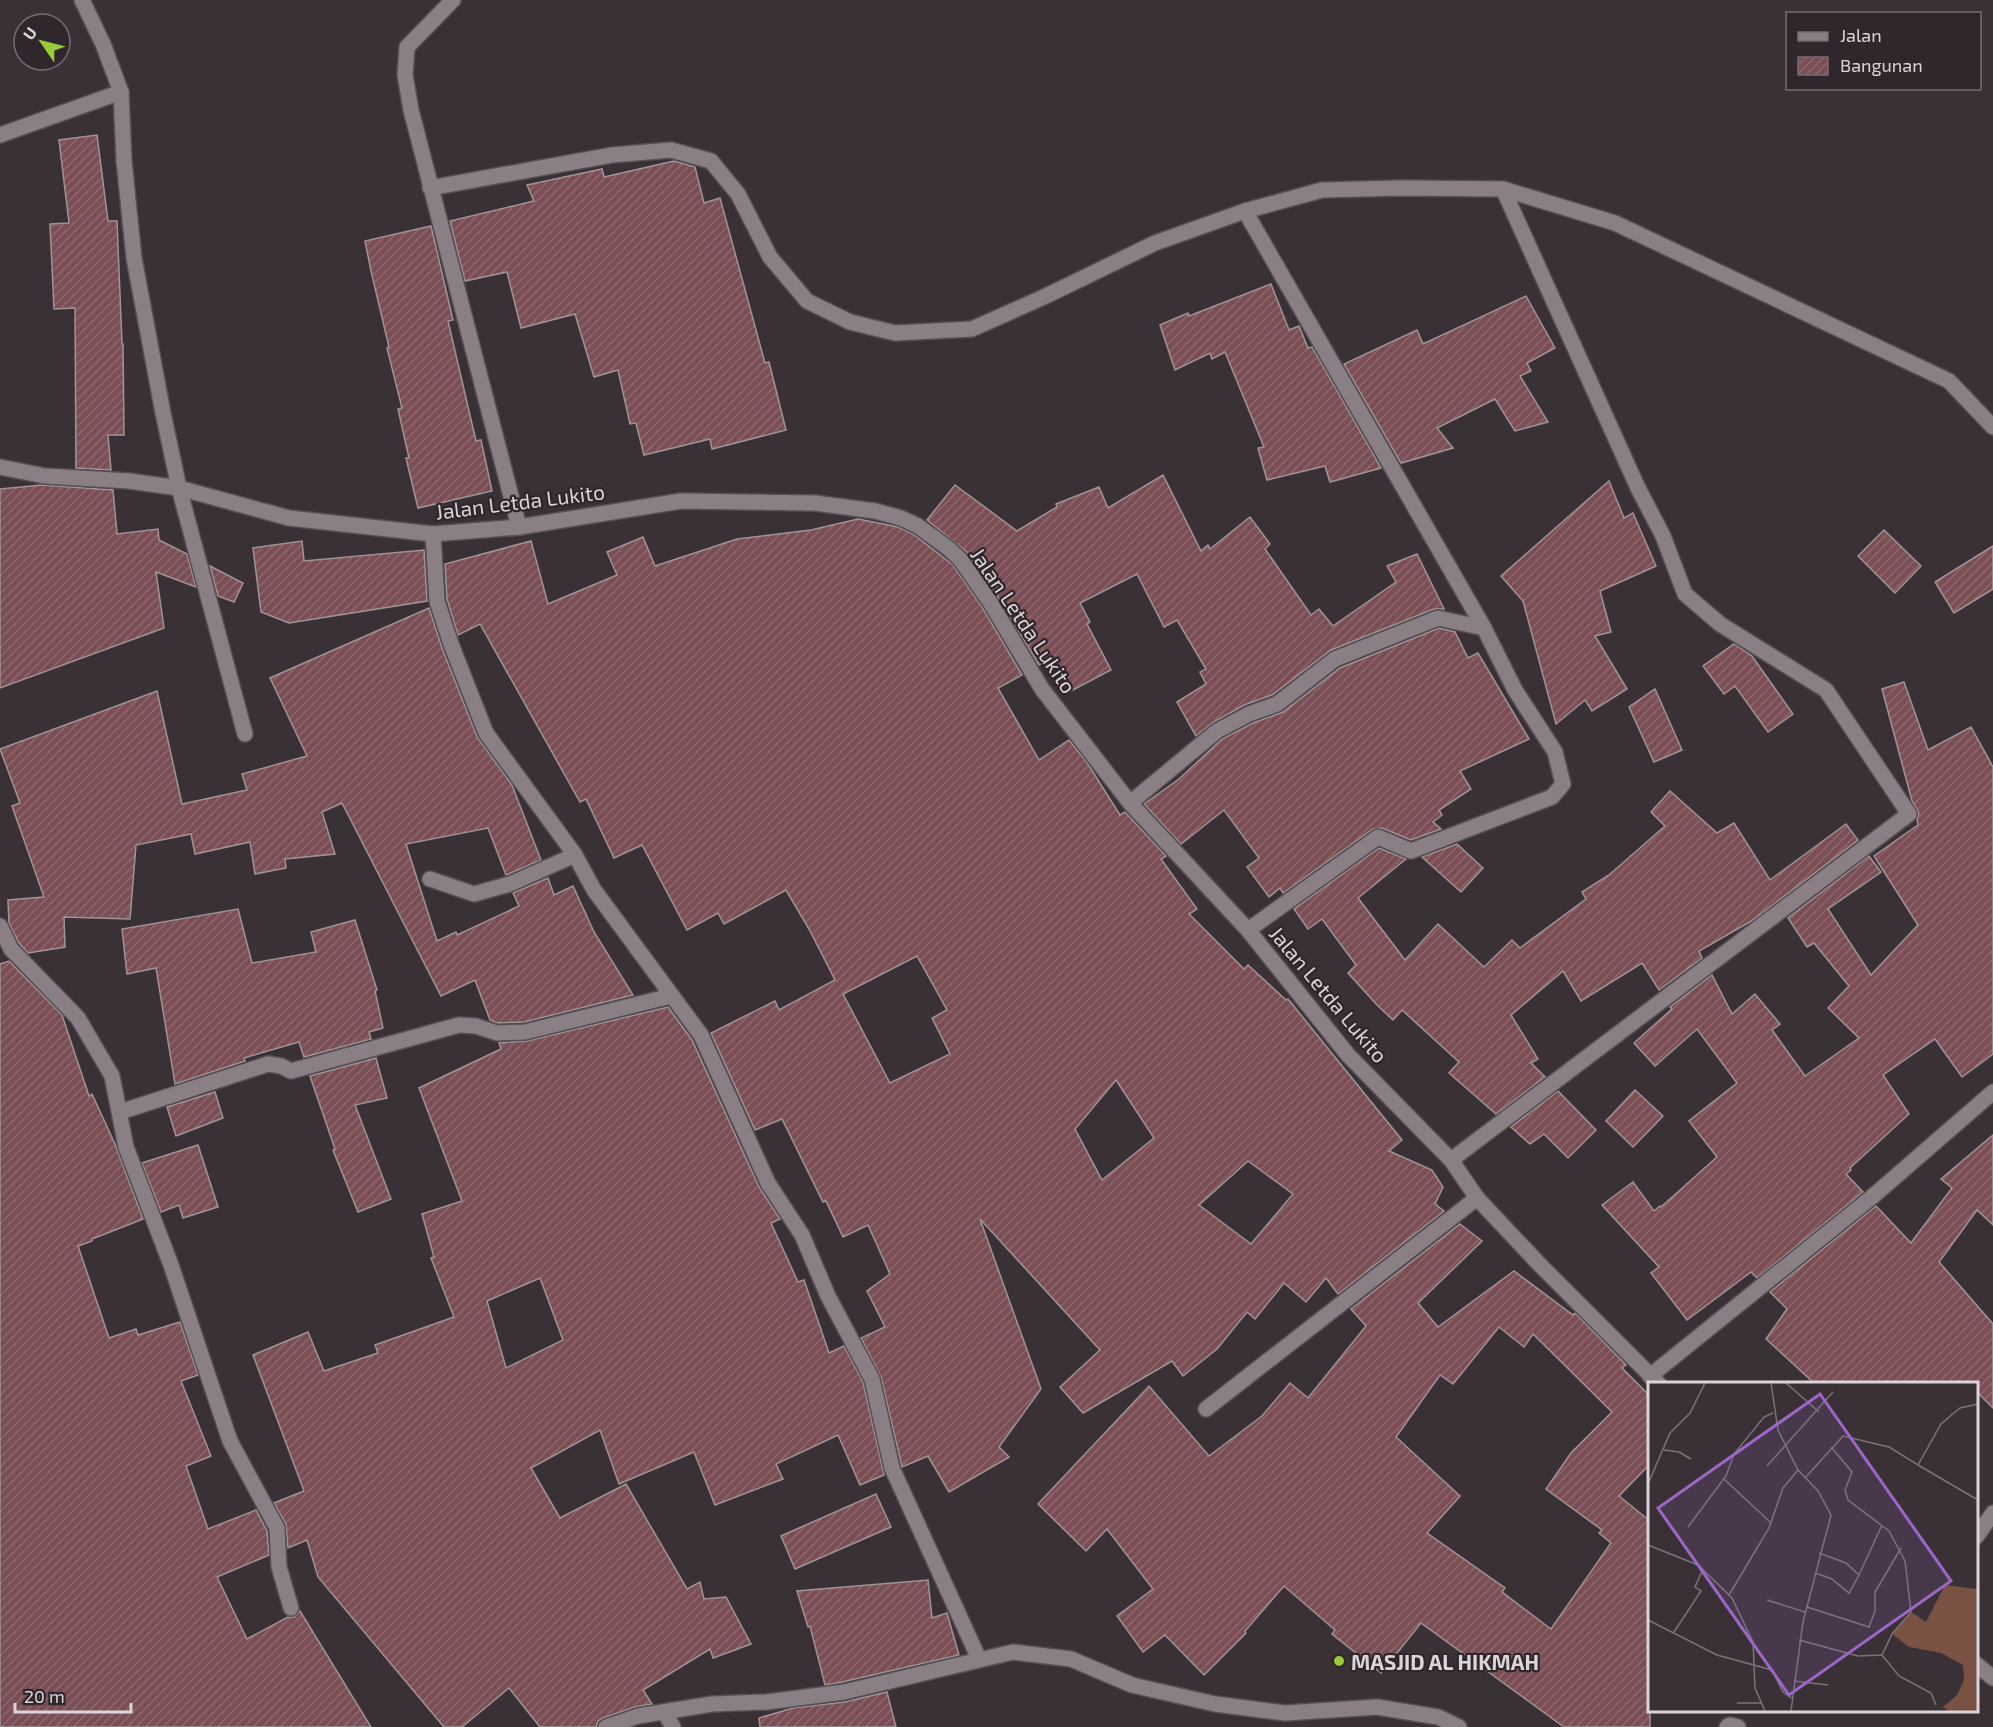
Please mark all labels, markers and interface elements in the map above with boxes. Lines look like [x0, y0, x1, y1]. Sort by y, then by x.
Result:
north arrow [12, 12, 72, 72]
legend [1786, 12, 1981, 90]
text: U [18, 23, 40, 43]
text: Jalan [1840, 24, 1882, 46]
text: Bangunan [1840, 54, 1923, 76]
street label: Jalan Letda Lukito [434, 478, 606, 524]
street label: Jalan Letda Lukito [966, 542, 1082, 698]
street label: Jalan Letda Lukito [1265, 921, 1393, 1067]
inset map [1648, 1382, 1978, 1712]
place label: MASJID AL HIKMAH [1351, 1649, 1539, 1674]
marker: MASJID AL HIKMAH [1332, 1654, 1346, 1668]
scale bar [15, 1676, 130, 1714]
text: 20 m [24, 1685, 65, 1707]

